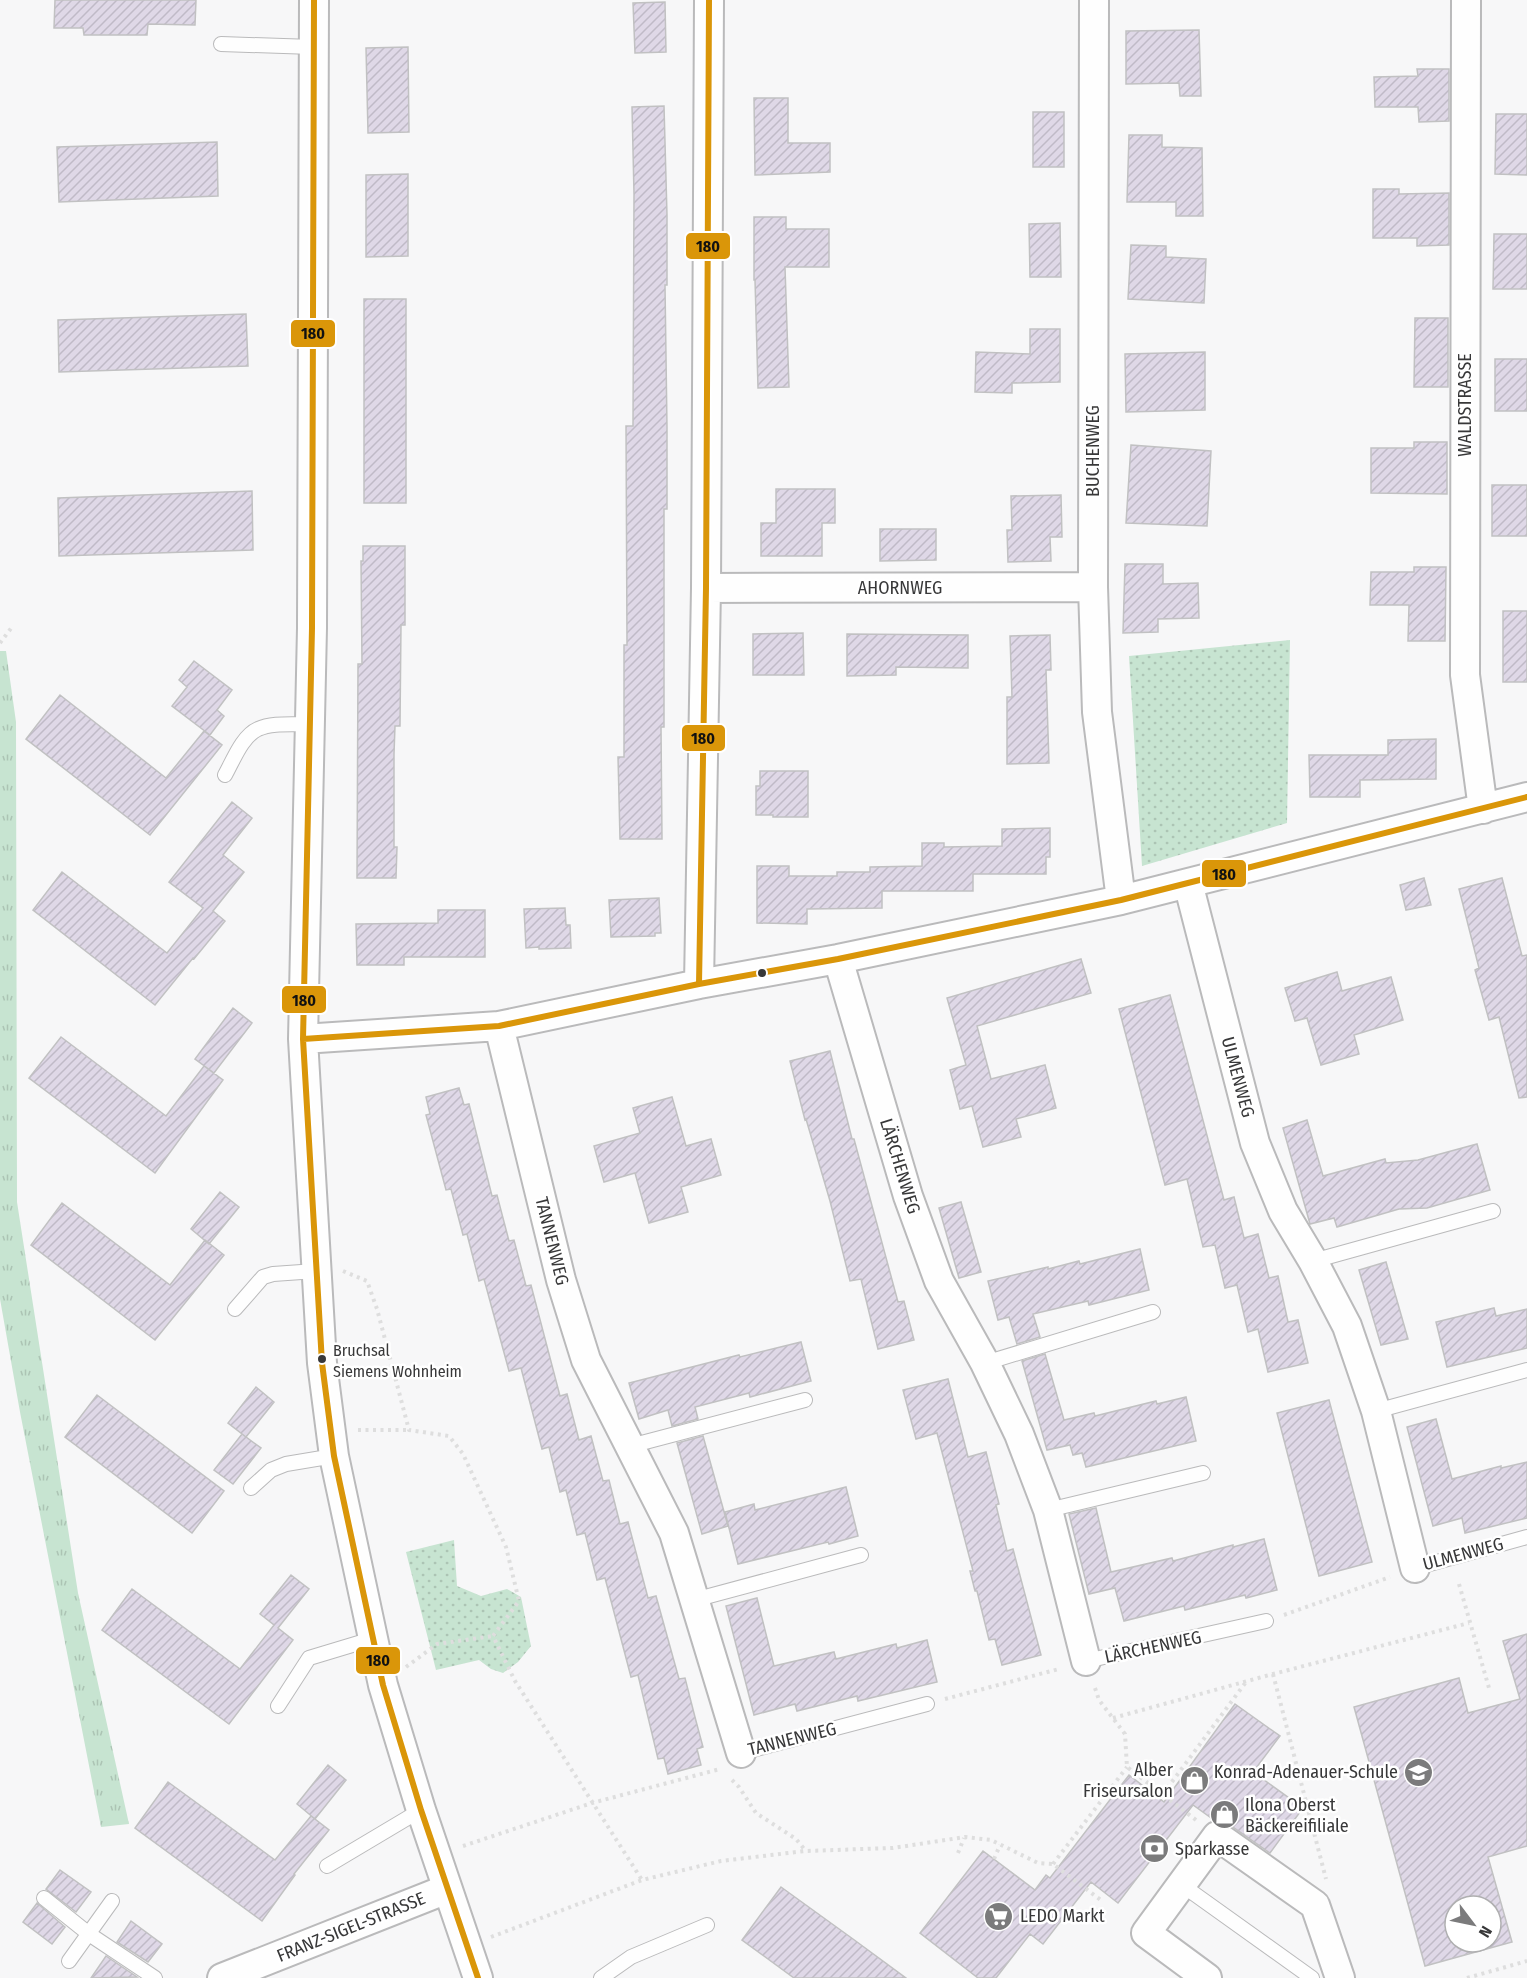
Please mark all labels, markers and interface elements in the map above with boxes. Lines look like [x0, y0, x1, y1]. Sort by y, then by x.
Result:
line badge: 180 [685, 232, 731, 260]
text: 180 [696, 237, 720, 256]
line badge: 180 [290, 319, 336, 348]
text: 180 [301, 324, 325, 343]
street label: WALDSTRASSE [1454, 353, 1476, 457]
street label: BUCHENWEG [1082, 405, 1104, 497]
street label: AHORNWEG [858, 577, 942, 599]
line badge: 180 [681, 724, 726, 752]
text: 180 [691, 729, 715, 748]
line badge: 180 [1201, 859, 1247, 888]
text: 180 [1212, 865, 1236, 884]
unlabelled marker [756, 967, 768, 979]
line badge: 180 [281, 985, 327, 1014]
text: 180 [292, 991, 316, 1010]
street label: ULMENWEG [1217, 1034, 1259, 1120]
street label: LÄRCHENWEG [875, 1116, 925, 1216]
street label: TANNENWEG [530, 1195, 574, 1287]
place label: Bruchsal Siemens Wohnheim [333, 1341, 462, 1381]
marker: Bruchsal Siemens Wohnheim [316, 1353, 328, 1365]
street label: ULMENWEG [1420, 1533, 1506, 1575]
street label: LÄRCHENWEG [1103, 1626, 1203, 1668]
line badge: 180 [355, 1646, 401, 1675]
text: 180 [366, 1651, 390, 1670]
street label: TANNENWEG [746, 1717, 838, 1761]
school or university icon: Konrad-Adenauer-Schule [1403, 1756, 1435, 1788]
place label: Alber Friseursalon [1083, 1759, 1174, 1802]
place label: Konrad-Adenauer-Schule [1214, 1761, 1398, 1783]
shop icon: Alber Friseursalon [1178, 1764, 1210, 1796]
place label: Ilona Oberst Bäckereifiliale [1245, 1794, 1349, 1837]
shop icon: Ilona Oberst Bäckereifiliale [1208, 1799, 1240, 1831]
bank icon: Sparkasse [1138, 1833, 1170, 1865]
place label: Sparkasse [1175, 1838, 1249, 1860]
street label: FRANZ-SIGEL-STRASSE [274, 1887, 428, 1967]
north arrow [1443, 1894, 1503, 1954]
supermarket icon: LEDO Markt [983, 1900, 1015, 1932]
place label: LEDO Markt [1020, 1905, 1105, 1927]
text: N [1475, 1923, 1496, 1941]

